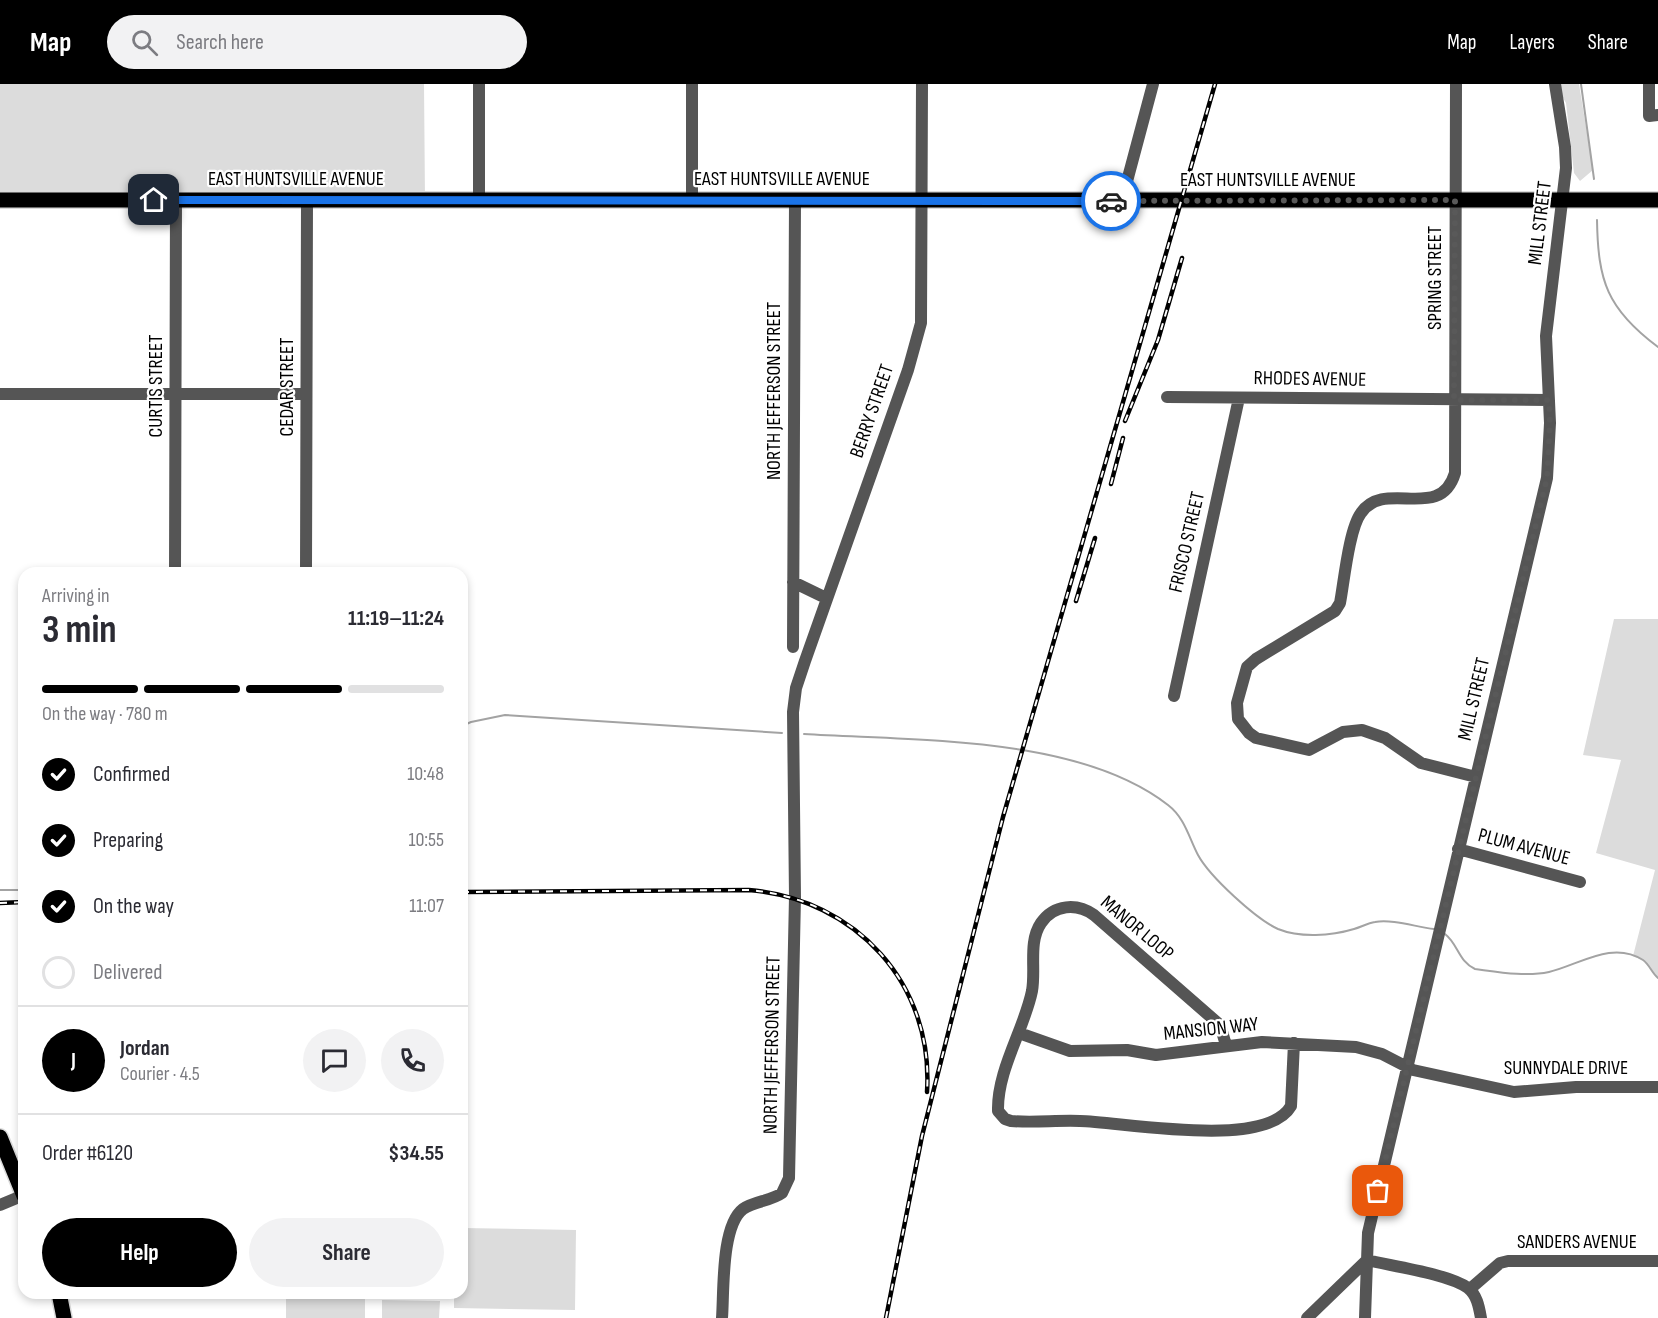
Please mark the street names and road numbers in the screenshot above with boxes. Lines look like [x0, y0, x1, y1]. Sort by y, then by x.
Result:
street label: EAST HUNTSVILLE AVENUE [208, 167, 384, 191]
street label: EAST HUNTSVILLE AVENUE [694, 167, 870, 191]
street label: EAST HUNTSVILLE AVENUE [1180, 168, 1356, 192]
street label: MILL STREET [1523, 180, 1557, 266]
street label: SPRING STREET [1423, 226, 1447, 330]
street label: NORTH JEFFERSON STREET [762, 302, 786, 480]
street label: CURTIS STREET [144, 335, 168, 437]
street label: CEDAR STREET [275, 338, 299, 436]
street label: BERRY STREET [845, 361, 899, 461]
street label: RHODES AVENUE [1253, 366, 1367, 392]
street label: FRISCO STREET [1164, 489, 1210, 595]
street label: MILL STREET [1453, 655, 1495, 743]
street label: PLUM AVENUE [1475, 823, 1573, 871]
street label: MANOR LOOP [1096, 890, 1178, 966]
street label: NORTH JEFFERSON STREET [758, 956, 786, 1134]
street label: MANSION WAY [1162, 1012, 1260, 1046]
street label: SUNNYDALE DRIVE [1504, 1056, 1628, 1080]
street label: SANDERS AVENUE [1517, 1230, 1637, 1254]

